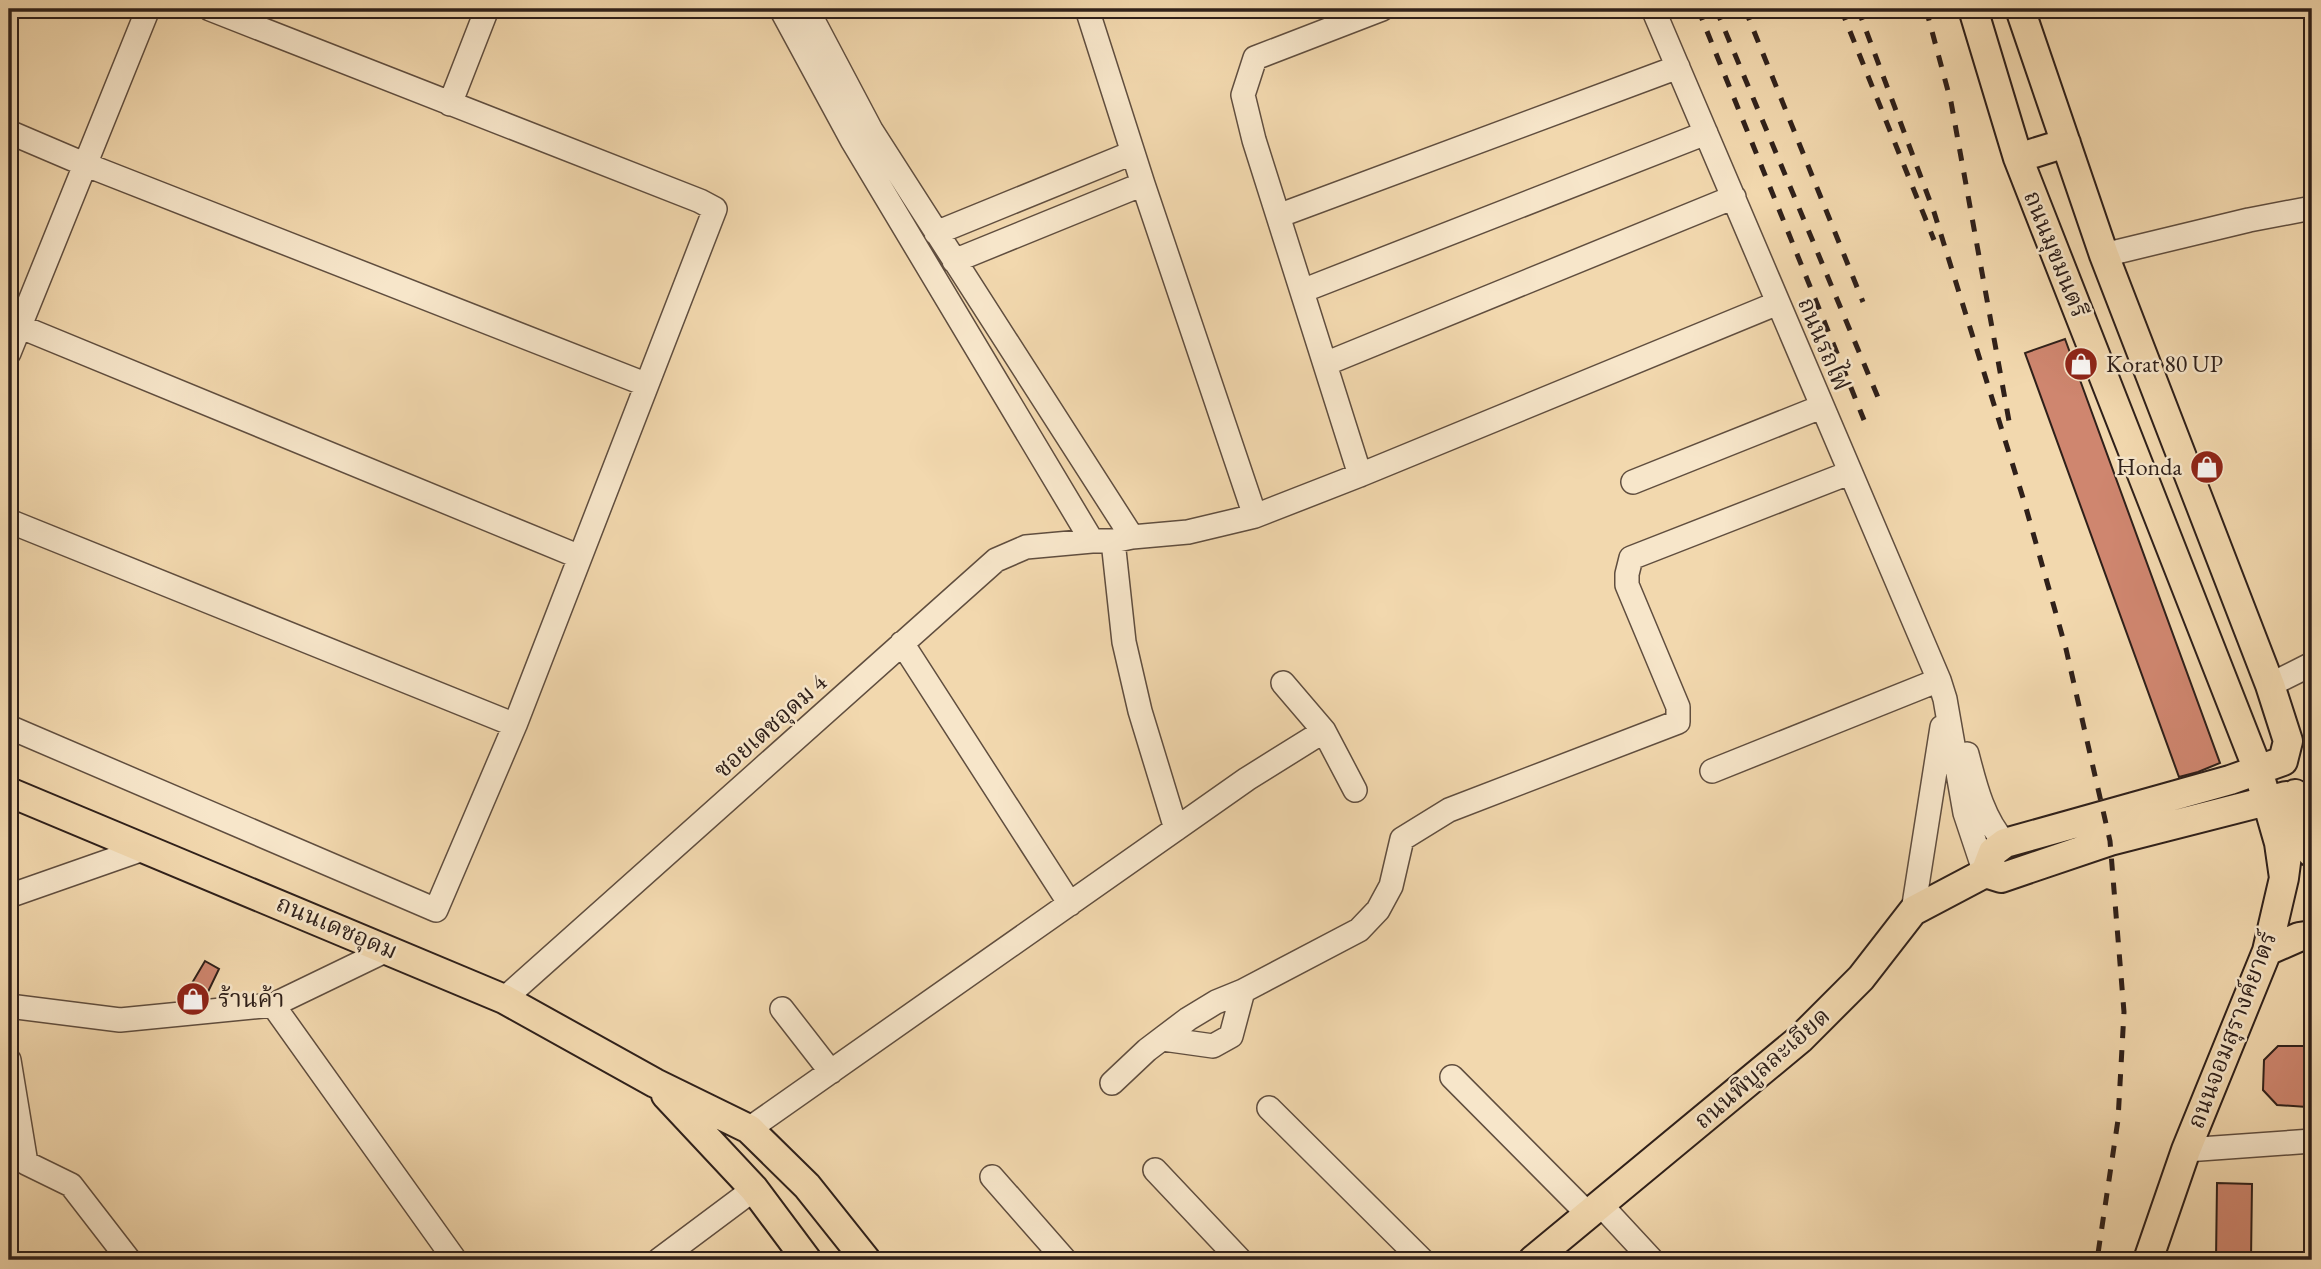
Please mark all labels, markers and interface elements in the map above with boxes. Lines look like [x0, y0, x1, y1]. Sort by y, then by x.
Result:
street label: ถนนมุขมนตรี [2017, 186, 2096, 322]
street label: ถนนรถไฟ [1791, 292, 1860, 395]
shop icon: Korat 80 UP [2062, 345, 2100, 383]
place label: Korat 80 UP [2106, 348, 2223, 379]
shop icon: Honda [2188, 448, 2226, 486]
place label: Honda [2116, 451, 2182, 482]
street label: ซอยเดชอุดม 4 [707, 666, 833, 785]
street label: ถนนเดชอุดม [272, 887, 403, 966]
street label: ถนนจอมสุรางค์ยาตร์ [2180, 927, 2284, 1133]
shop icon: ร้านค้า [174, 980, 212, 1018]
place label: ร้านค้า [218, 983, 285, 1014]
street label: ถนนพิบูลละเอียด [1687, 1000, 1836, 1135]

